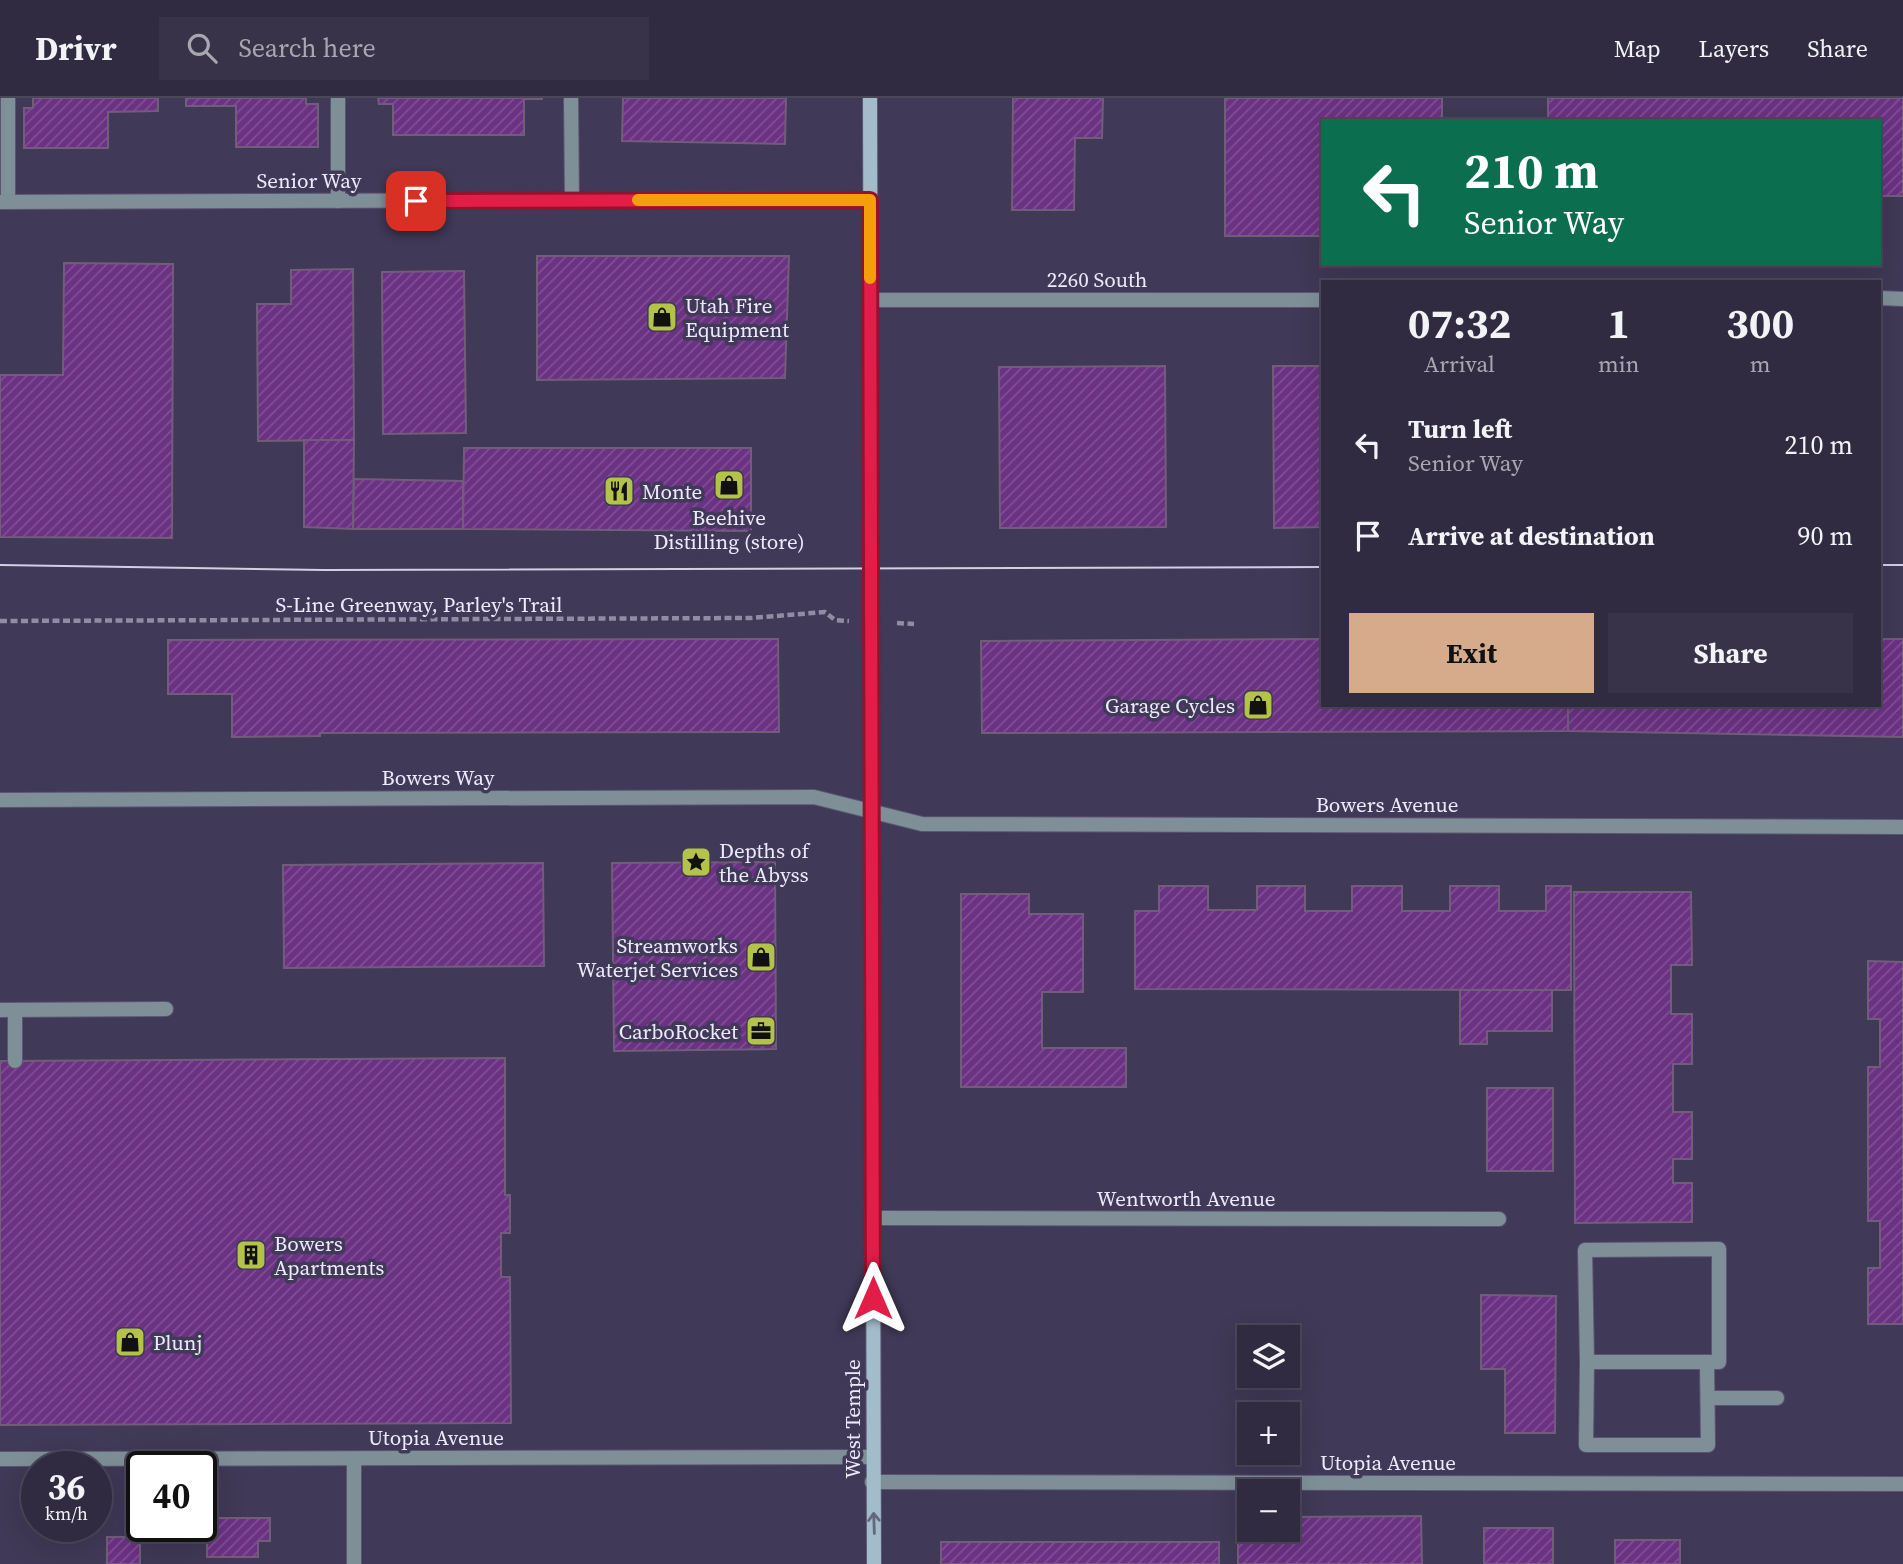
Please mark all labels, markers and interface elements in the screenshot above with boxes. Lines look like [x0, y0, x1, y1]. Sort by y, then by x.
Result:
search box [159, 17, 649, 80]
text: Drivr [35, 26, 117, 71]
icon: search [183, 29, 221, 67]
text: Search here [239, 30, 376, 66]
text: Map [1614, 32, 1661, 65]
text: Layers [1699, 32, 1769, 65]
text: Share [1807, 32, 1868, 65]
text: 210 m [1464, 137, 1599, 204]
icon: left [1349, 147, 1440, 238]
street label: Senior Way [256, 166, 362, 195]
pin [386, 171, 446, 231]
icon: arrive [397, 182, 435, 220]
text: Senior Way [1464, 201, 1624, 245]
street label: 2260 South [1047, 265, 1147, 294]
place label: Utah Fire Equipment [685, 291, 789, 344]
text: 07:32 [1408, 294, 1511, 352]
text: 1 [1607, 294, 1630, 352]
text: 300 [1726, 294, 1794, 352]
shop icon: Utah Fire Equipment [645, 300, 679, 334]
text: Arrival [1424, 348, 1495, 380]
text: min [1598, 348, 1639, 380]
text: m [1750, 348, 1771, 380]
text: Turn left [1408, 411, 1512, 447]
icon: left [1349, 426, 1387, 464]
text: 210 m [1785, 427, 1853, 463]
text: Senior Way [1408, 447, 1523, 479]
shop icon: Beehive Distilling (store) [712, 468, 746, 502]
restaurant icon: Monte [602, 474, 636, 508]
place label: Monte [642, 477, 702, 506]
place label: Beehive Distilling (store) [653, 503, 805, 556]
icon: arrive [1349, 517, 1387, 555]
text: Arrive at destination [1408, 518, 1655, 554]
text: 90 m [1798, 518, 1853, 554]
street label: S-Line Greenway, Parley's Trail [276, 590, 562, 619]
button: Exit [1349, 613, 1594, 693]
button: Share [1608, 613, 1853, 693]
shop icon: Garage Cycles [1241, 688, 1275, 722]
place label: Garage Cycles [1105, 691, 1235, 720]
street label: Bowers Way [381, 763, 495, 792]
street label: Bowers Avenue [1316, 790, 1458, 819]
place label: Depths of the Abyss [719, 836, 810, 889]
place icon: Depths of the Abyss [679, 845, 713, 879]
place label: Streamworks Waterjet Services [576, 931, 738, 984]
shop icon: Streamworks Waterjet Services [744, 940, 778, 974]
office icon: CarboRocket [744, 1014, 778, 1048]
place label: CarboRocket [619, 1017, 738, 1046]
street label: Wentworth Avenue [1097, 1184, 1275, 1213]
place label: Bowers Apartments [274, 1229, 384, 1282]
building icon: Bowers Apartments [234, 1238, 268, 1272]
position arrow [836, 1261, 910, 1335]
shop icon: Plunj [113, 1325, 147, 1359]
map controls [1237, 1325, 1300, 1542]
button: layers [1237, 1325, 1300, 1388]
place label: Plunj [153, 1328, 202, 1357]
street label: West Temple [838, 1359, 867, 1479]
button: + [1237, 1402, 1300, 1465]
street label: Utopia Avenue [368, 1423, 504, 1452]
street label: Utopia Avenue [1320, 1448, 1456, 1477]
speed limit sign: 40 [126, 1451, 217, 1542]
text: 36 [48, 1463, 85, 1511]
button: − [1237, 1479, 1300, 1542]
text: km/h [45, 1501, 88, 1526]
one-way arrow [867, 1512, 881, 1535]

